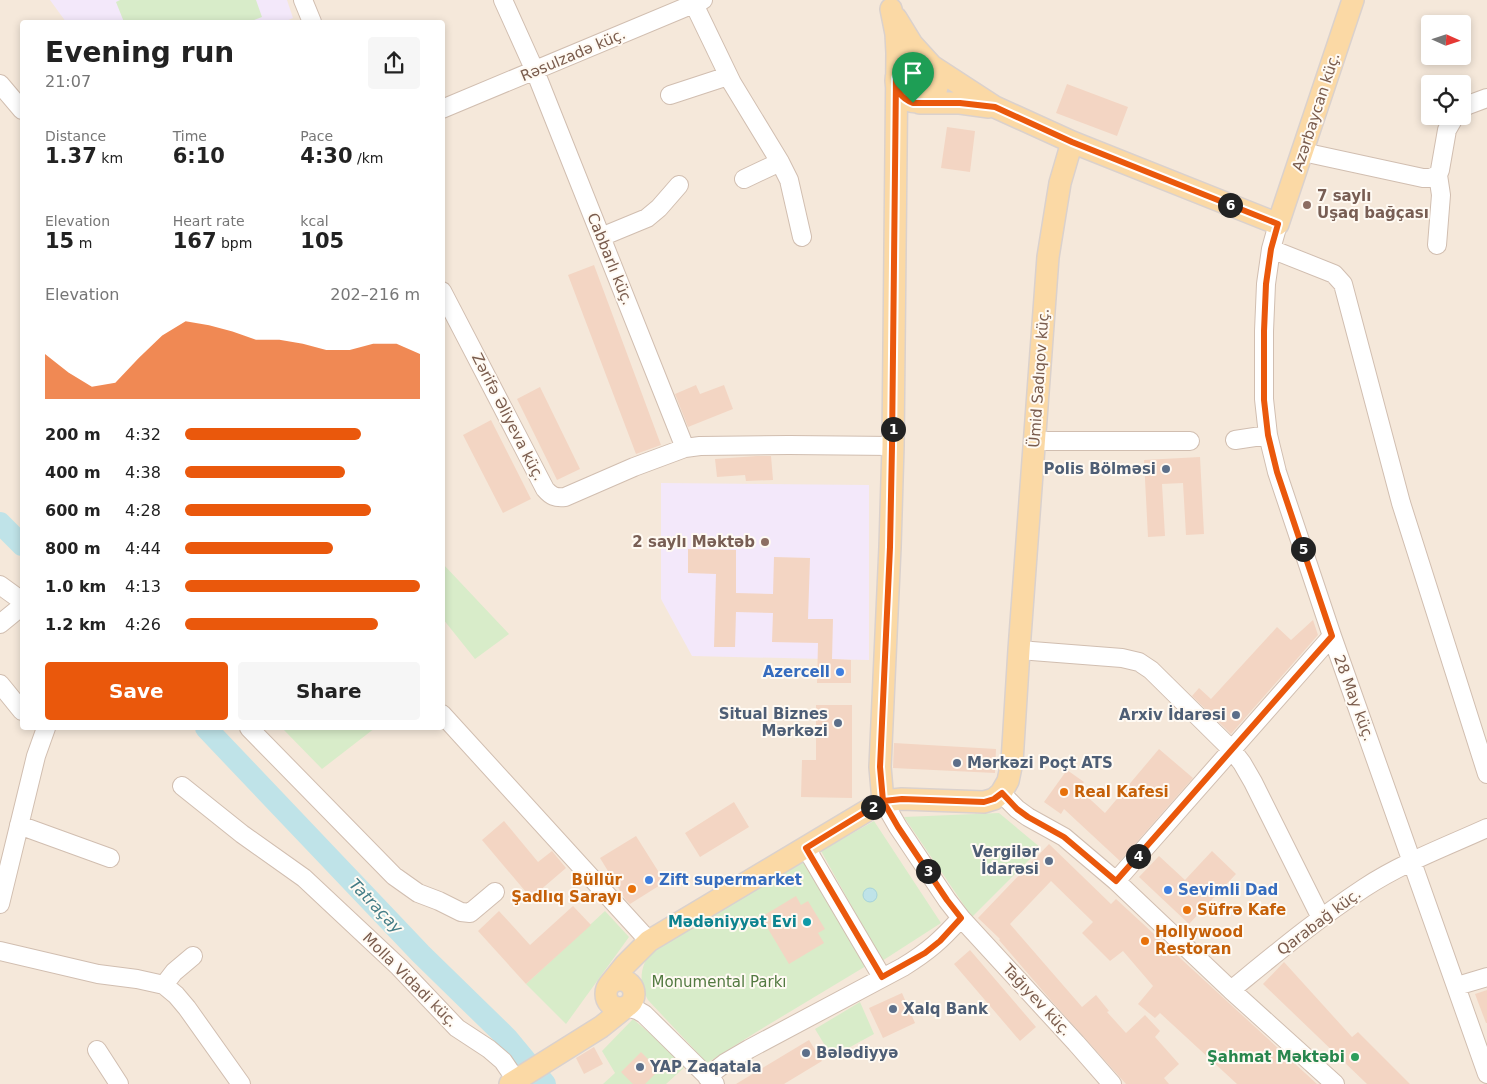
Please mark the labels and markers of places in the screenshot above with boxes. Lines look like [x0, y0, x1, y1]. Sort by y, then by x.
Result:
pin [892, 52, 934, 103]
place label: 7 saylı Uşaq bağçası [1317, 187, 1429, 222]
pin: 6 [1218, 192, 1242, 218]
marker: 7 saylı Uşaq bağçası [1301, 199, 1313, 211]
pin: 1 [880, 416, 906, 442]
place label: Polis Bölməsi [1044, 460, 1156, 478]
marker: Polis Bölməsi [1160, 463, 1172, 475]
place label: 2 saylı Məktəb [632, 533, 755, 551]
marker: 2 saylı Məktəb [759, 536, 771, 548]
pin: 5 [1290, 536, 1316, 562]
place label: Azercell [763, 663, 830, 681]
marker: Azercell [834, 666, 846, 678]
place label: Situal Biznes Mərkəzi [719, 705, 828, 740]
place label: Arxiv İdarəsi [1119, 705, 1226, 724]
marker: Arxiv İdarəsi [1230, 709, 1242, 721]
marker: Situal Biznes Mərkəzi [832, 717, 844, 729]
place label: Mərkəzi Poçt ATS [967, 754, 1113, 772]
marker: Mərkəzi Poçt ATS [951, 757, 963, 769]
place label: Real Kafesi [1074, 783, 1169, 801]
marker: Real Kafesi [1058, 786, 1070, 798]
pin: 2 [860, 794, 886, 820]
place label: Vergilər İdarəsi [972, 843, 1040, 878]
pin: 4 [1126, 844, 1150, 868]
marker: Vergilər İdarəsi [1043, 855, 1055, 867]
pin: 3 [916, 858, 940, 884]
place label: Büllür Şadlıq Sarayı [511, 871, 623, 906]
place label: Zift supermarket [659, 871, 802, 889]
marker: Zift supermarket [643, 874, 655, 886]
place label: Sevimli Dad [1178, 881, 1278, 899]
marker: Büllür Şadlıq Sarayı [626, 883, 638, 895]
marker: Sevimli Dad [1162, 884, 1174, 896]
place label: Süfrə Kafe [1197, 901, 1286, 919]
marker: Süfrə Kafe [1181, 904, 1193, 916]
place label: Mədəniyyət Evi [668, 913, 797, 931]
marker: Mədəniyyət Evi [801, 916, 813, 928]
place label: Hollywood Restoran [1155, 923, 1243, 958]
marker: Hollywood Restoran [1139, 935, 1151, 947]
place label: Xalq Bank [903, 1000, 989, 1018]
marker: Xalq Bank [887, 1003, 899, 1015]
place label: Bələdiyyə [816, 1044, 899, 1062]
marker: Bələdiyyə [800, 1047, 812, 1059]
place label: Şahmat Məktəbi [1207, 1048, 1345, 1066]
marker: Şahmat Məktəbi [1349, 1051, 1361, 1063]
place label: YAP Zaqatala [649, 1058, 762, 1076]
marker: YAP Zaqatala [634, 1061, 646, 1073]

